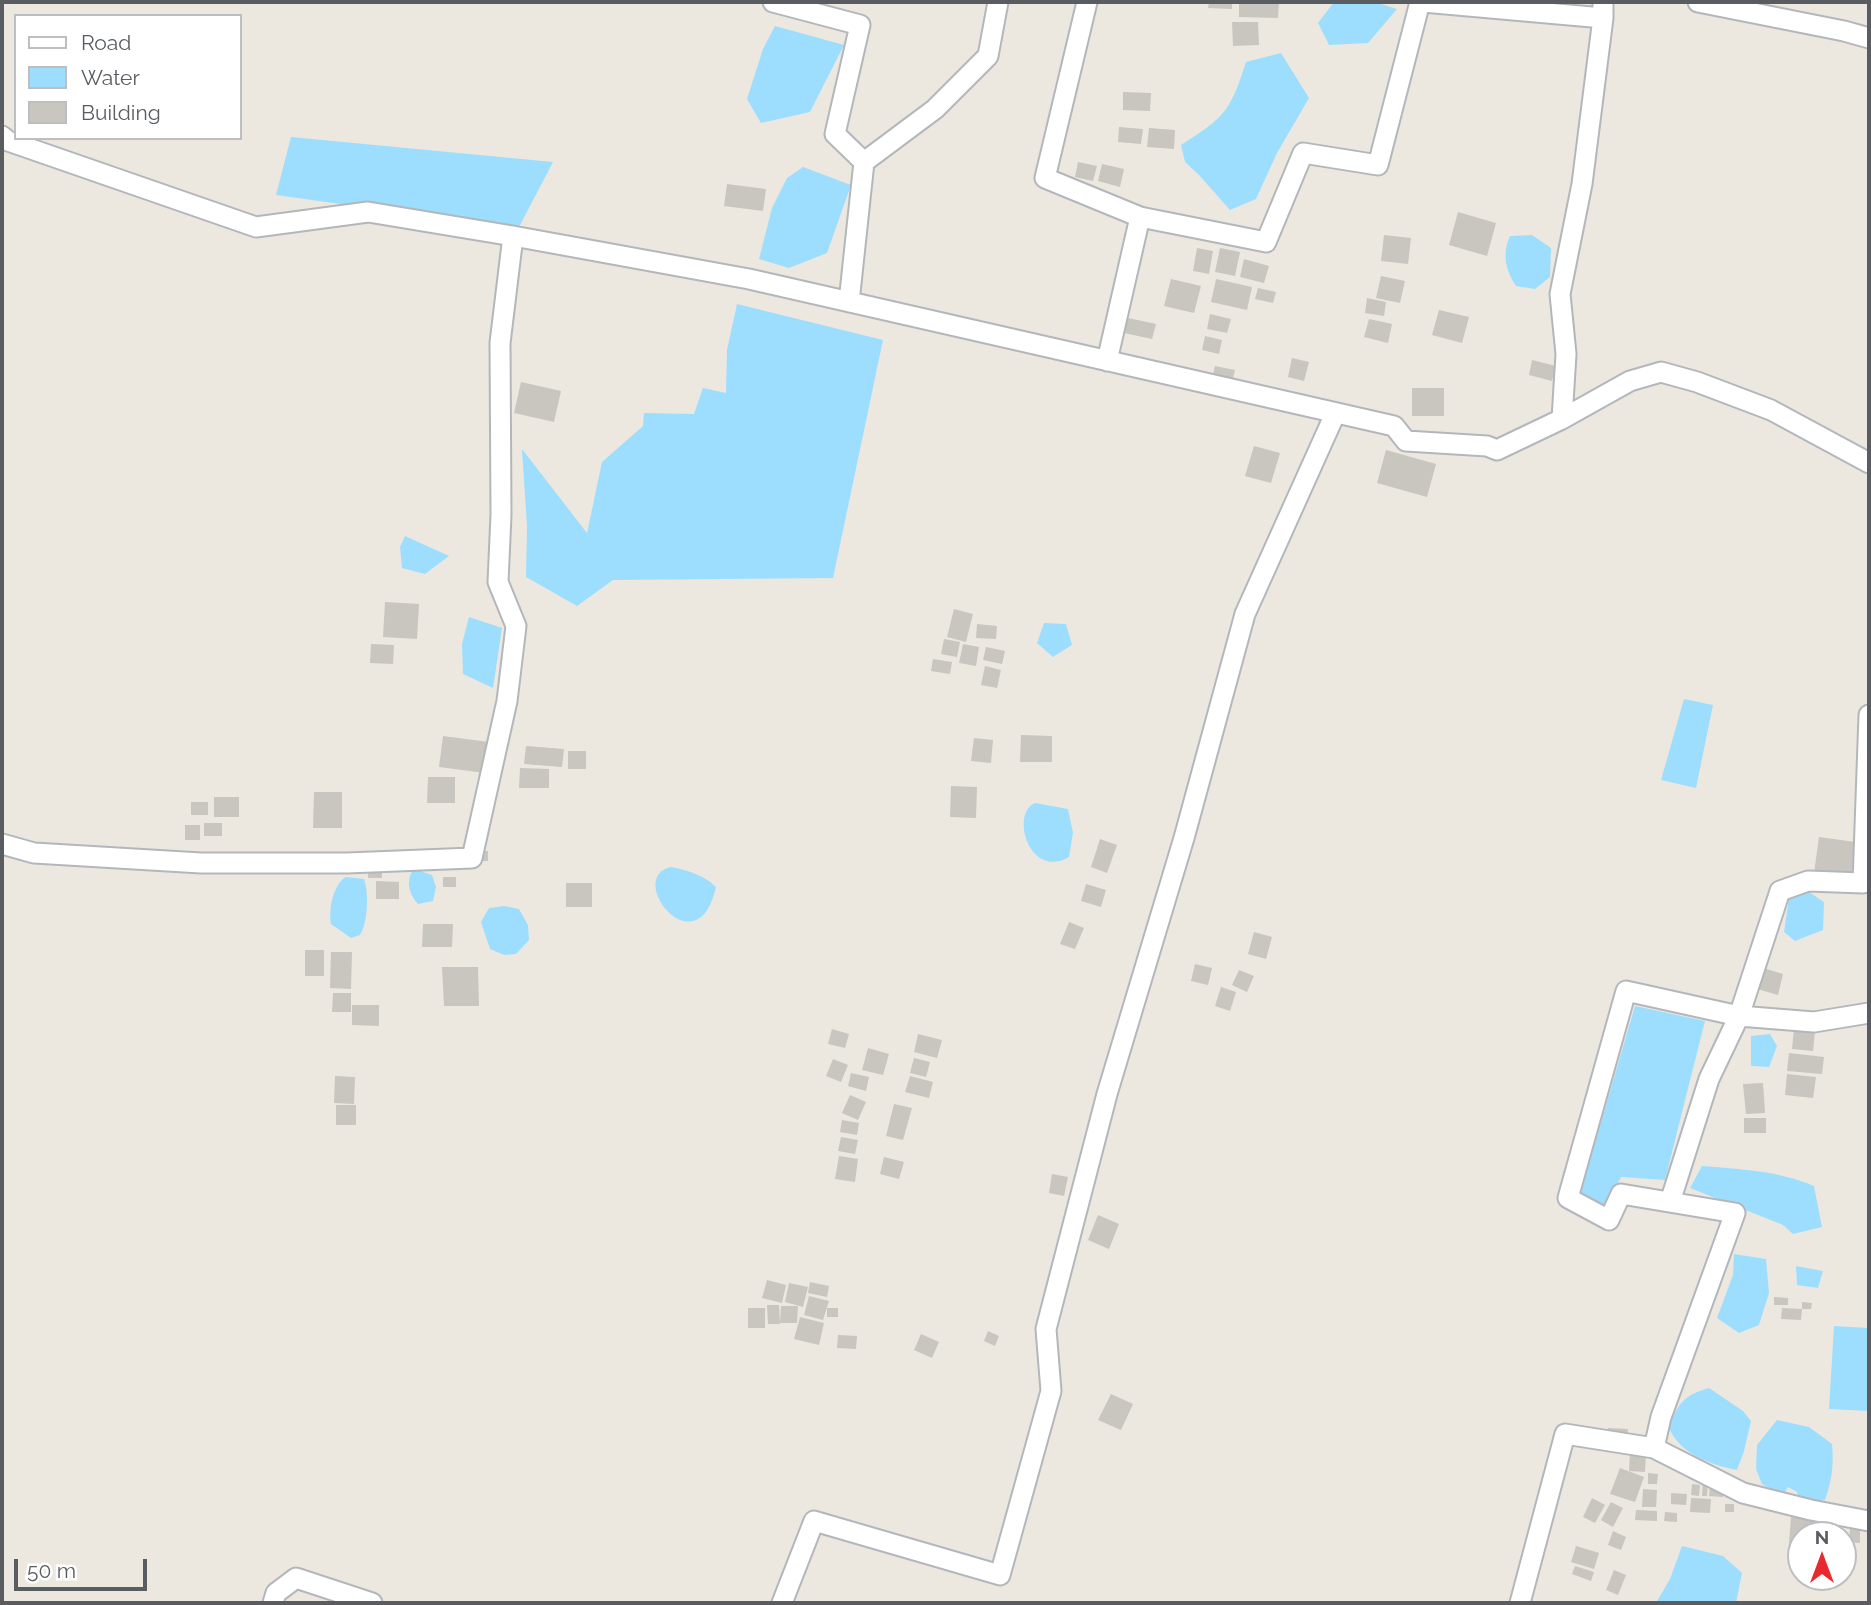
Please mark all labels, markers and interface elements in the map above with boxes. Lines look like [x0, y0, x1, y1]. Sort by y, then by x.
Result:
legend [14, 14, 242, 140]
text: Road [81, 30, 131, 55]
text: Water [81, 65, 140, 90]
text: Building [81, 100, 161, 125]
north arrow [1787, 1521, 1857, 1591]
text: N [1815, 1526, 1829, 1548]
scale bar [18, 1546, 150, 1590]
text: 50 m [27, 1558, 76, 1583]

